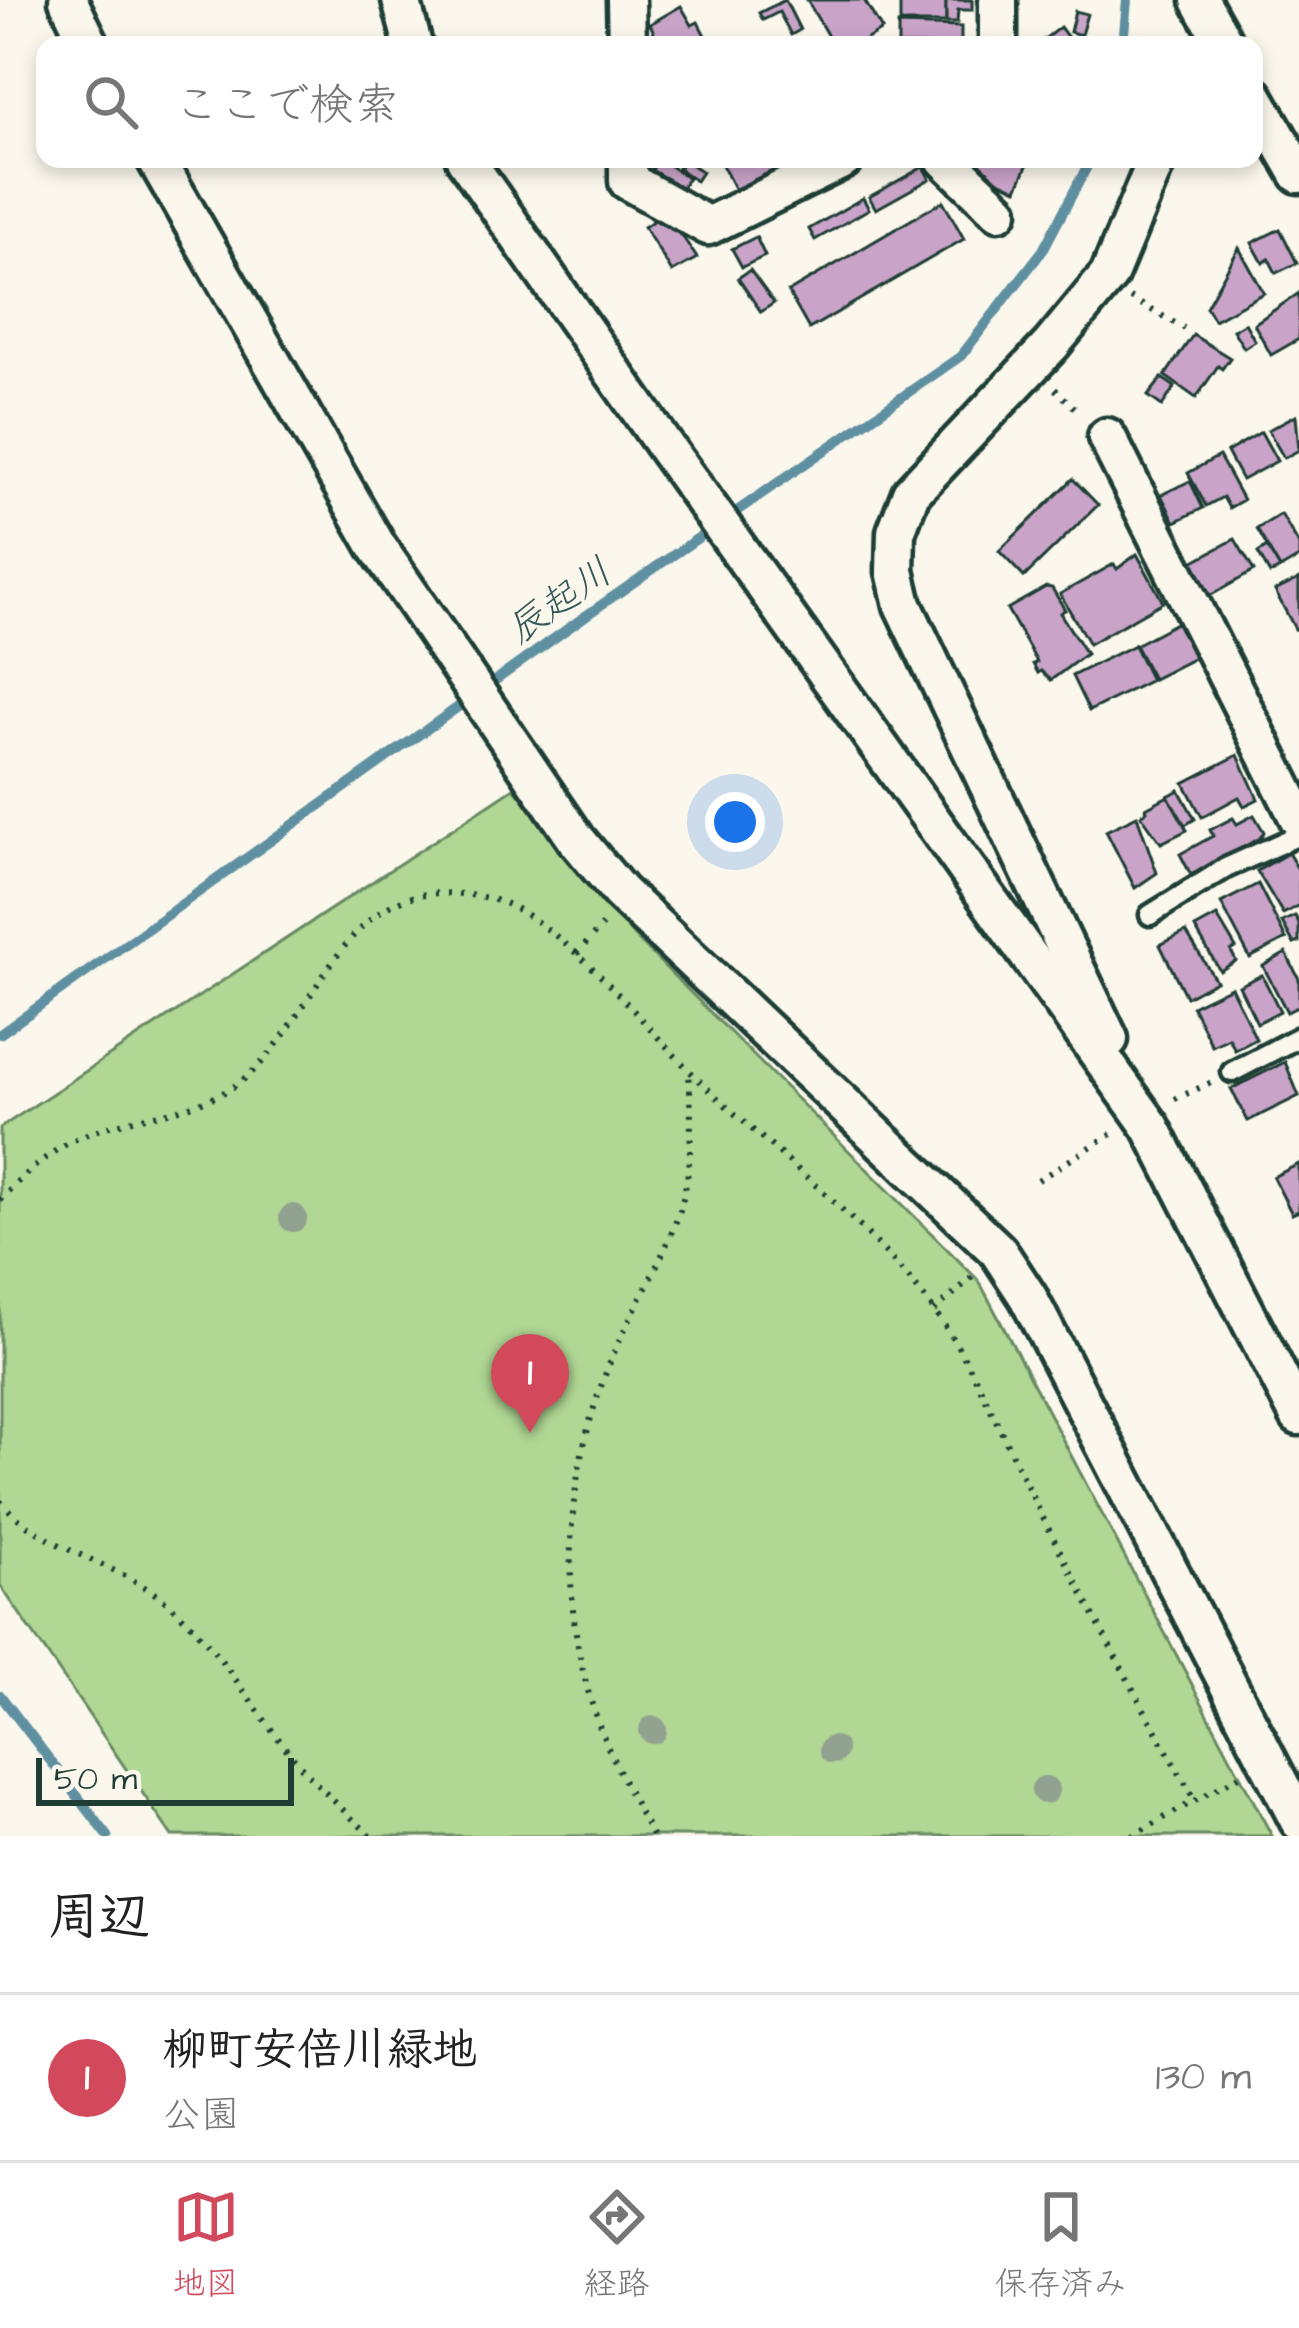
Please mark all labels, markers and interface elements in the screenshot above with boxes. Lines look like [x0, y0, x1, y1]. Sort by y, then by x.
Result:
search box [36, 36, 1263, 168]
icon: search [78, 69, 144, 135]
text: ここで検索 [174, 75, 399, 137]
water label: 辰起川 [497, 546, 623, 658]
your location [705, 792, 765, 852]
pin: 1 [491, 1334, 569, 1433]
scale bar [36, 1752, 294, 1805]
text: 50 m [54, 1756, 137, 1802]
text: 周辺 [48, 1883, 150, 1954]
text: 柳町安倍川緑地 [162, 2020, 477, 2082]
text: 1 [85, 2051, 90, 2105]
text: 130 m [1156, 2051, 1251, 2105]
text: 公園 [162, 2089, 240, 2143]
tab: 地図 [173, 2184, 239, 2307]
tab: 経路 [584, 2184, 650, 2307]
tab: 保存済み [995, 2184, 1127, 2307]

